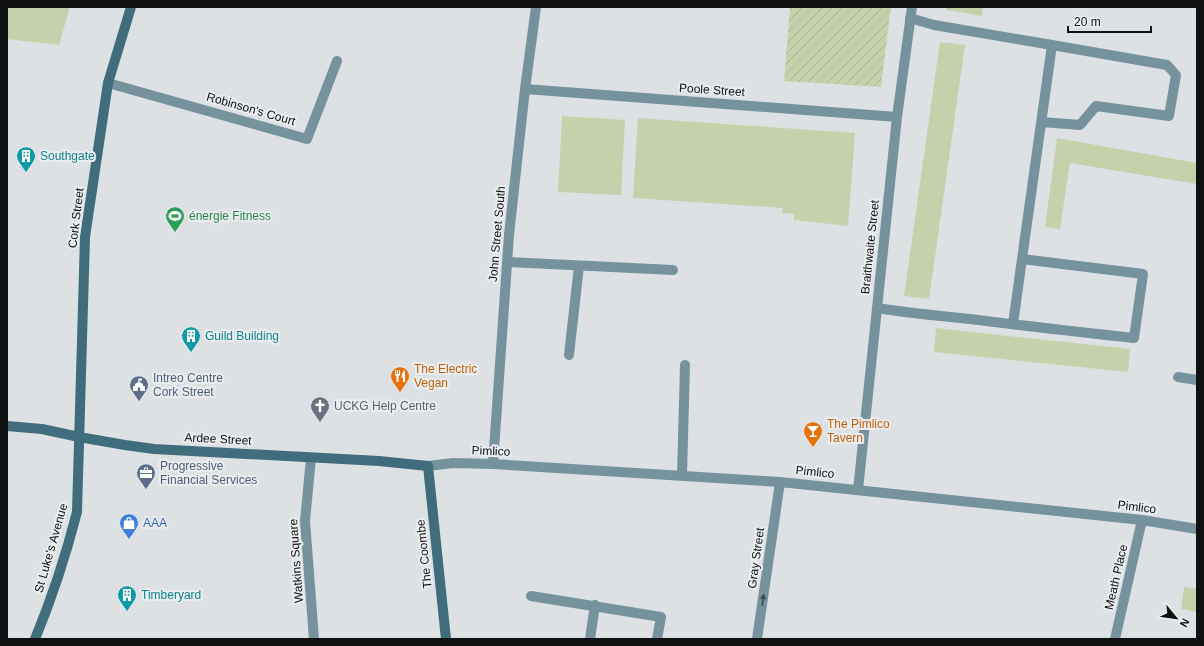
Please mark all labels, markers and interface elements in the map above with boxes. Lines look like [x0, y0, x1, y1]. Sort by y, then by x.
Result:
scale bar [1068, 8, 1151, 34]
text: 20 m [1074, 15, 1101, 29]
street label: Poole Street [679, 81, 746, 99]
street label: Robinson's Court [205, 90, 298, 129]
building icon: Southgate [15, 145, 37, 173]
place label: Southgate [40, 149, 95, 163]
street label: Cork Street [65, 186, 87, 249]
street label: John Street South [486, 186, 508, 282]
street label: Braithwaite Street [858, 199, 882, 295]
sports icon: énergie Fitness [164, 205, 186, 233]
place label: énergie Fitness [189, 209, 271, 223]
building icon: Guild Building [180, 325, 202, 353]
place label: Guild Building [205, 329, 279, 343]
place label: The Electric Vegan [414, 362, 477, 390]
restaurant icon: The Electric Vegan [389, 365, 411, 393]
place label: Intreo Centre Cork Street [153, 371, 223, 399]
public building icon: Intreo Centre Cork Street [128, 374, 150, 402]
church icon: UCKG Help Centre [309, 395, 331, 423]
place label: UCKG Help Centre [334, 399, 436, 413]
place label: The Pimlico Tavern [827, 417, 890, 445]
bar icon: The Pimlico Tavern [802, 420, 824, 448]
street label: Ardee Street [184, 430, 253, 448]
street label: Pimlico [471, 443, 511, 459]
place label: Progressive Financial Services [160, 459, 257, 487]
office icon: Progressive Financial Services [135, 462, 157, 490]
street label: Pimlico [795, 463, 835, 481]
street label: Pimlico [1117, 498, 1157, 516]
street label: St Luke's Avenue [32, 501, 71, 594]
shop icon: AAA [118, 512, 140, 540]
place label: AAA [143, 516, 167, 530]
street label: Watkins Square [286, 518, 306, 604]
street label: The Coombe [413, 518, 435, 589]
street label: Gray Street [745, 526, 767, 589]
street label: Meath Place [1102, 543, 1130, 611]
building icon: Timberyard [116, 584, 138, 612]
place label: Timberyard [141, 588, 201, 602]
one-way arrow [760, 594, 766, 606]
north arrow [1156, 598, 1196, 638]
text: N [1178, 616, 1192, 629]

